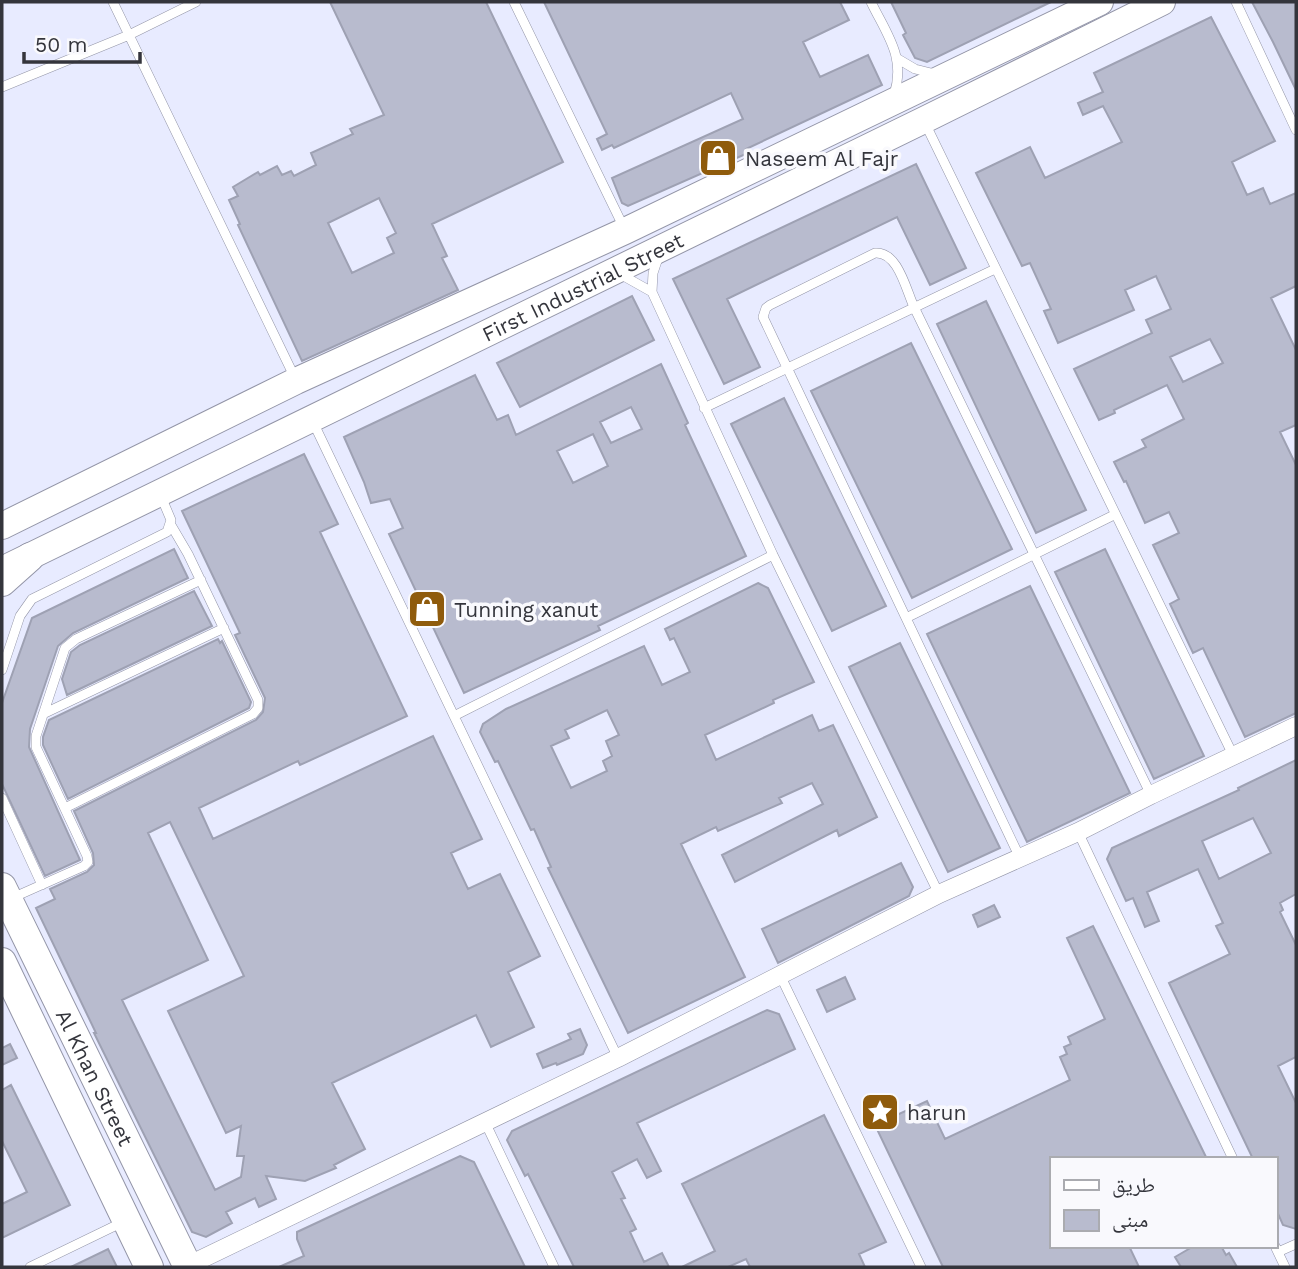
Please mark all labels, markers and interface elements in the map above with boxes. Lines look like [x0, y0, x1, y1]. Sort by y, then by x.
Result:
scale bar [24, 21, 140, 65]
text: 50 m [35, 32, 87, 57]
shop icon: Naseem Al Fajr [697, 137, 739, 179]
place label: Naseem Al Fajr [745, 146, 899, 171]
street label: First Industrial Street [478, 227, 687, 346]
shop icon: Tunning xanut [406, 588, 448, 630]
place label: Tunning xanut [454, 597, 599, 622]
street label: Al Khan Street [51, 1005, 139, 1150]
place icon: harun [859, 1091, 901, 1133]
place label: harun [907, 1100, 966, 1125]
legend [1050, 1157, 1277, 1248]
text: طريق [1112, 1172, 1155, 1198]
text: مبنى [1112, 1207, 1148, 1233]

